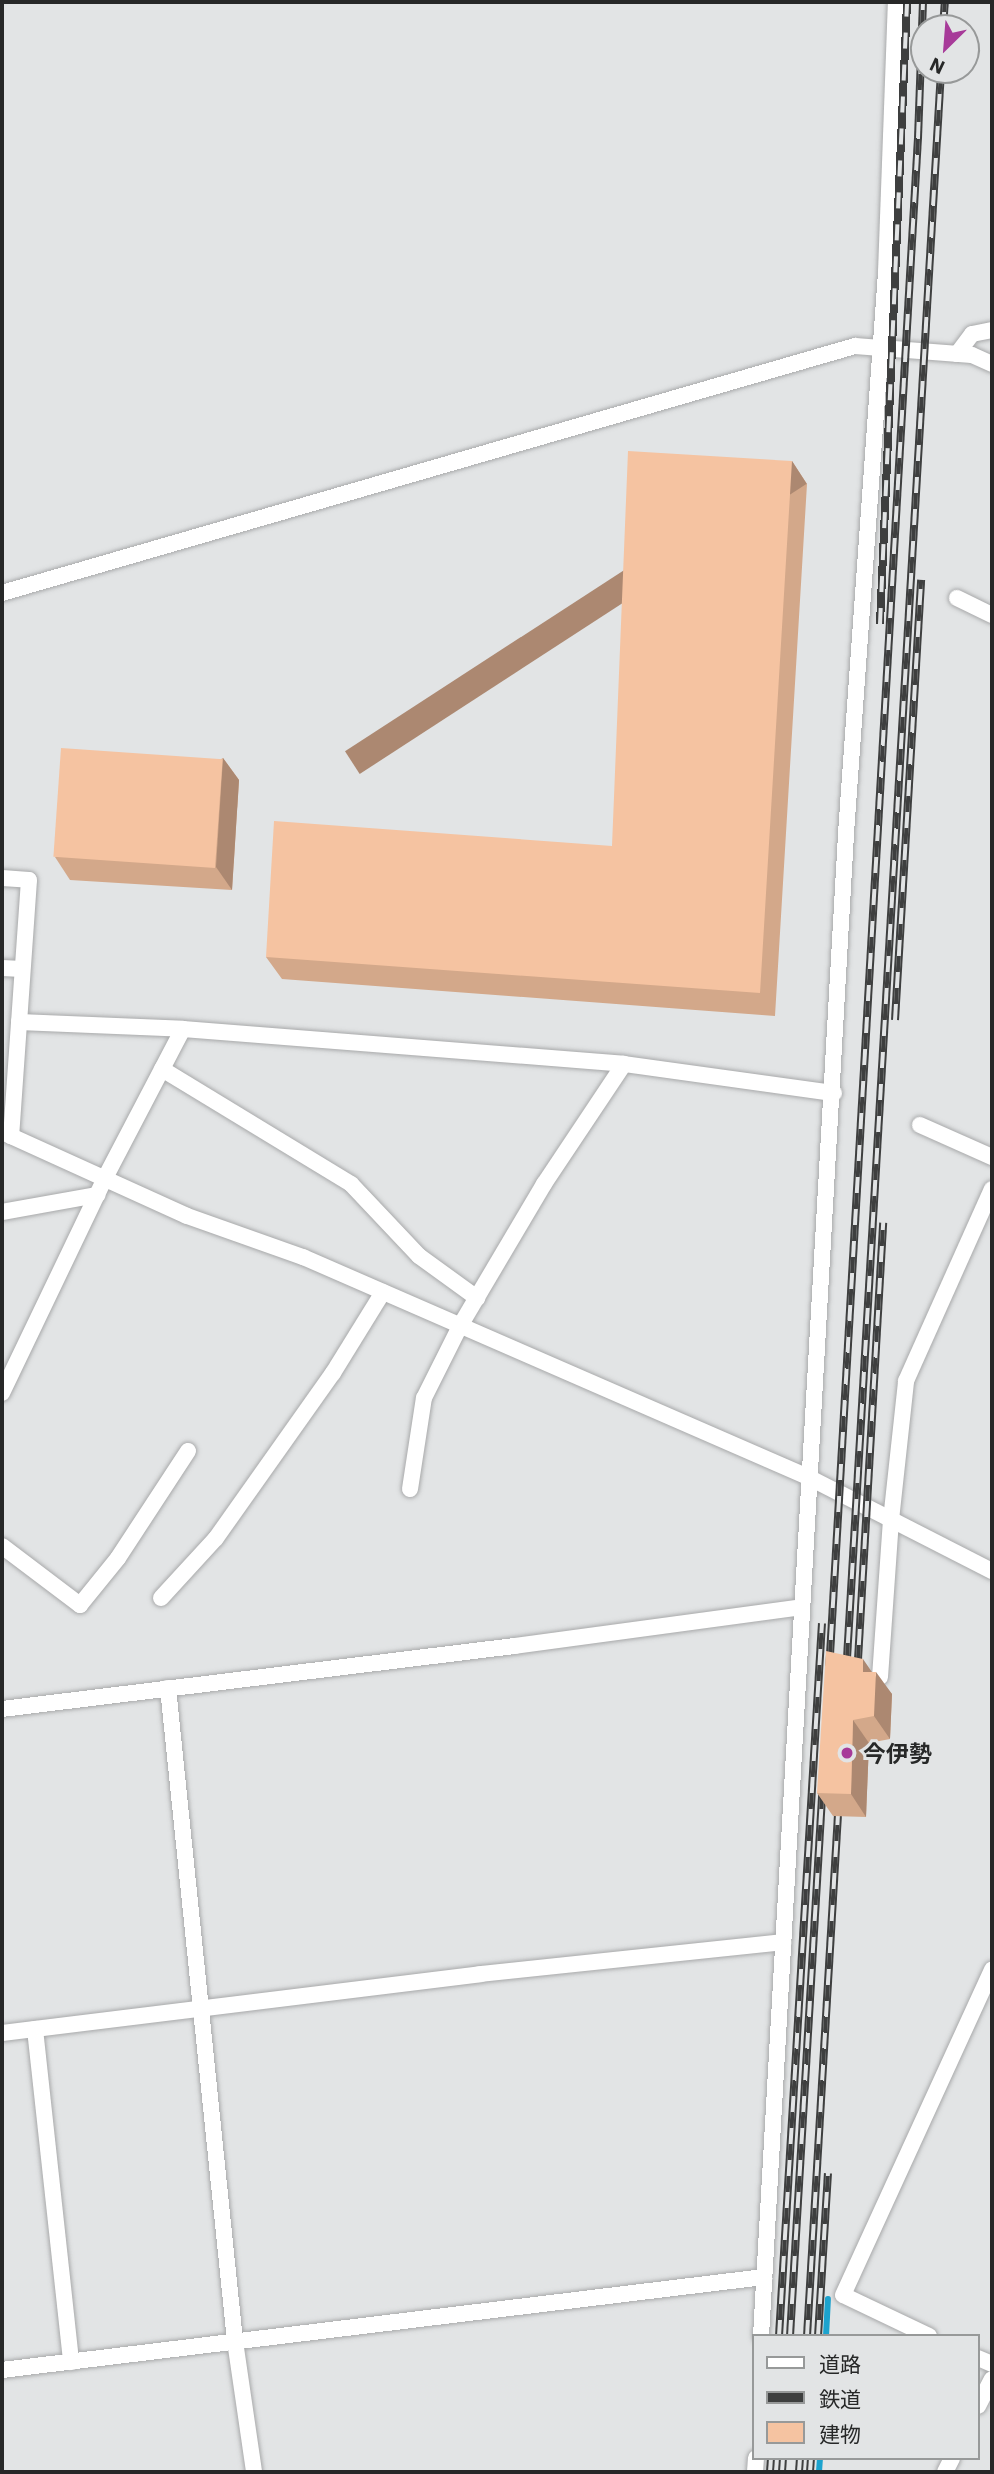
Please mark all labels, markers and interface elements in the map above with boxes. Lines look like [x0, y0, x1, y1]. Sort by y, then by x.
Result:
north arrow [910, 14, 980, 84]
text: N [926, 52, 948, 80]
place label: 今伊勢 [863, 1739, 932, 1767]
marker: 今伊勢 [837, 1743, 857, 1763]
legend [752, 2334, 980, 2460]
text: 道路 [819, 2350, 861, 2378]
text: 鉄道 [819, 2385, 861, 2413]
text: 建物 [819, 2420, 861, 2448]

